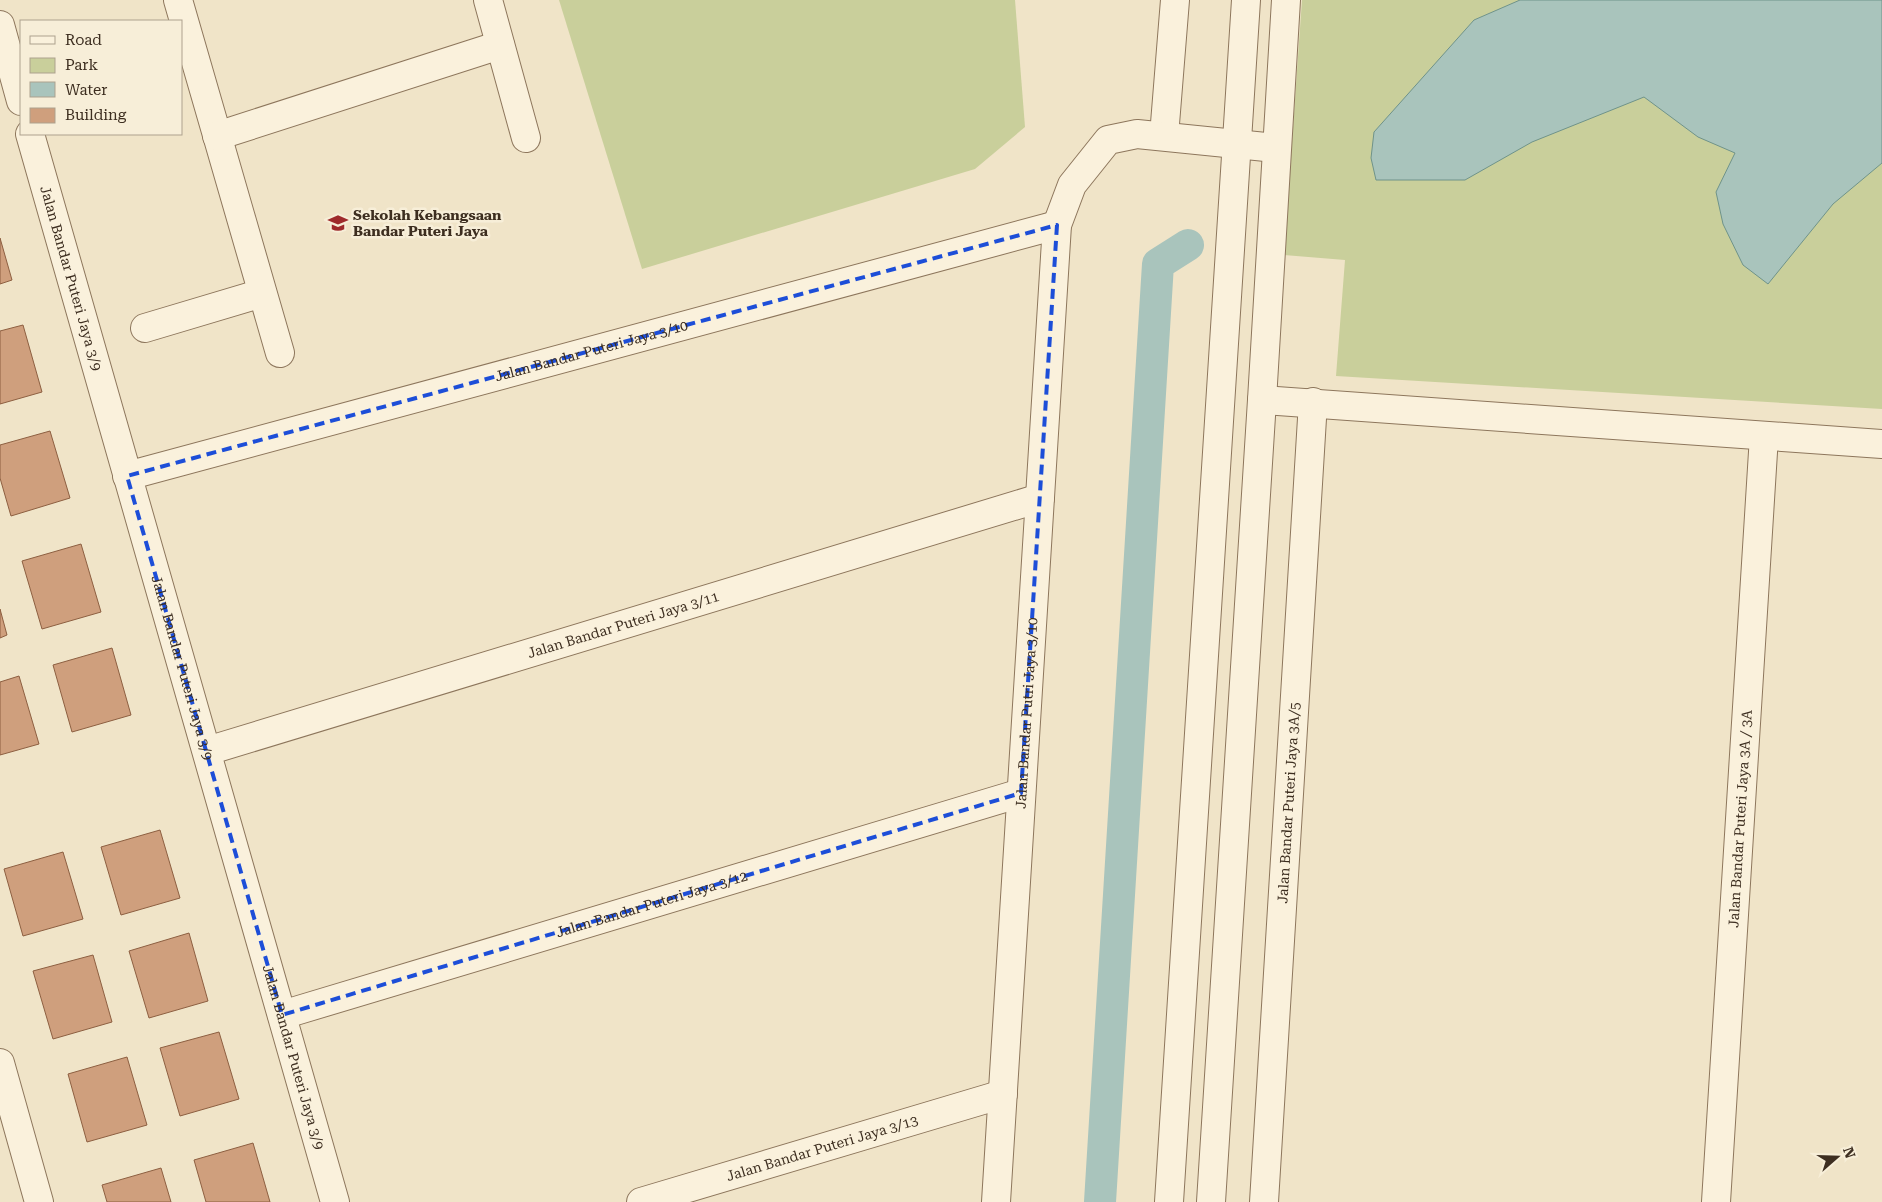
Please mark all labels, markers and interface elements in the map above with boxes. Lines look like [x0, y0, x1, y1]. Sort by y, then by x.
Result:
legend [20, 20, 182, 135]
text: Road [65, 31, 102, 49]
text: Park [65, 56, 99, 74]
text: Water [65, 81, 107, 99]
text: Building [65, 106, 127, 124]
street label: Jalan Bandar Puteri Jaya 3/9 [37, 184, 105, 373]
place label: Sekolah Kebangsaan Bandar Puteri Jaya [353, 207, 502, 239]
school or university icon: Sekolah Kebangsaan Bandar Puteri Jaya [327, 212, 349, 234]
street label: Jalan Bandar Puteri Jaya 3/10 [493, 317, 690, 384]
street label: Jalan Bandar Puteri Jaya 3/9 [148, 573, 216, 762]
street label: Jalan Bandar Puteri Jaya 3/11 [526, 588, 721, 661]
street label: Jalan Bandar Putri Jaya 3/10 [1013, 617, 1041, 809]
street label: Jalan Bandar Puteri Jaya 3A/5 [1274, 701, 1303, 904]
street label: Jalan Bandar Puteri Jaya 3A / 3A [1725, 709, 1755, 928]
street label: Jalan Bandar Puteri Jaya 3/12 [554, 868, 750, 940]
street label: Jalan Bandar Puteri Jaya 3/9 [260, 963, 328, 1152]
street label: Jalan Bandar Puteri Jaya 3/13 [724, 1112, 920, 1184]
north arrow [1812, 1132, 1862, 1182]
text: N [1840, 1145, 1859, 1161]

